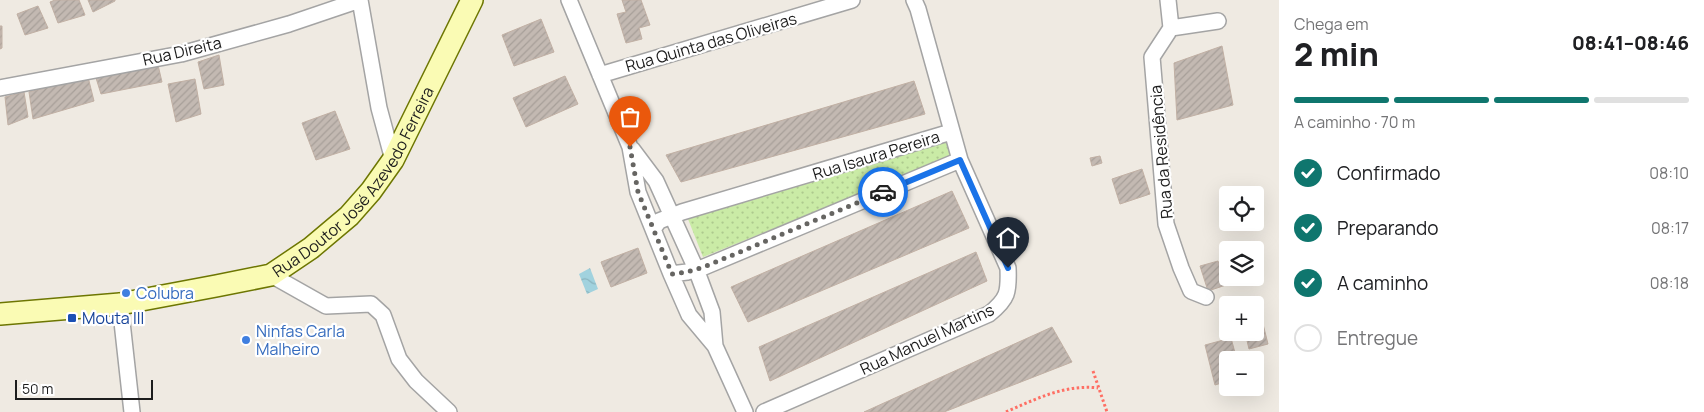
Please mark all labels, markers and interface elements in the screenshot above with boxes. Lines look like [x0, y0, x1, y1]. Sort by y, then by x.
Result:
street label: Rua Quinta das Oliveiras [623, 7, 799, 77]
text: Chega em [1294, 13, 1369, 35]
text: 08:41–08:46 [1572, 30, 1689, 56]
street label: Rua Direita [140, 31, 224, 71]
text: 2 min [1294, 32, 1379, 76]
street label: Rua Doutor José Azevedo Ferreira [268, 83, 439, 282]
street label: Rua da Residência [1144, 84, 1178, 220]
pin [609, 96, 651, 147]
icon: bag [616, 103, 644, 131]
text: A caminho · 70 m [1294, 111, 1415, 133]
street label: Rua Isaura Pereira [810, 125, 942, 185]
icon: check [1294, 159, 1322, 187]
text: Confirmado [1337, 160, 1441, 186]
text: 08:10 [1649, 162, 1689, 184]
courier [858, 167, 908, 217]
icon: car [869, 178, 897, 206]
map controls [1219, 186, 1264, 396]
button: locate [1219, 186, 1264, 231]
icon: check [1294, 214, 1322, 242]
text: Preparando [1337, 215, 1439, 241]
pin [987, 217, 1029, 268]
text: 08:17 [1651, 217, 1689, 239]
icon: home [994, 224, 1022, 252]
button: layers [1219, 241, 1264, 286]
icon: check [1294, 269, 1322, 297]
text: A caminho [1337, 270, 1428, 296]
text: 08:18 [1650, 272, 1689, 294]
place label: Colubra [136, 282, 194, 304]
marker: Colubra [120, 287, 132, 299]
button: + [1219, 296, 1264, 341]
street label: Rua Manuel Martins [856, 298, 998, 380]
place label: Mouta III [82, 307, 144, 329]
marker: Mouta III [66, 312, 78, 324]
place label: Ninfas Carla Malheiro [256, 320, 345, 360]
text: Entregue [1337, 325, 1418, 351]
marker: Ninfas Carla Malheiro [240, 334, 252, 346]
button: − [1219, 351, 1264, 396]
scale bar [15, 377, 152, 400]
text: 50 m [22, 379, 53, 398]

